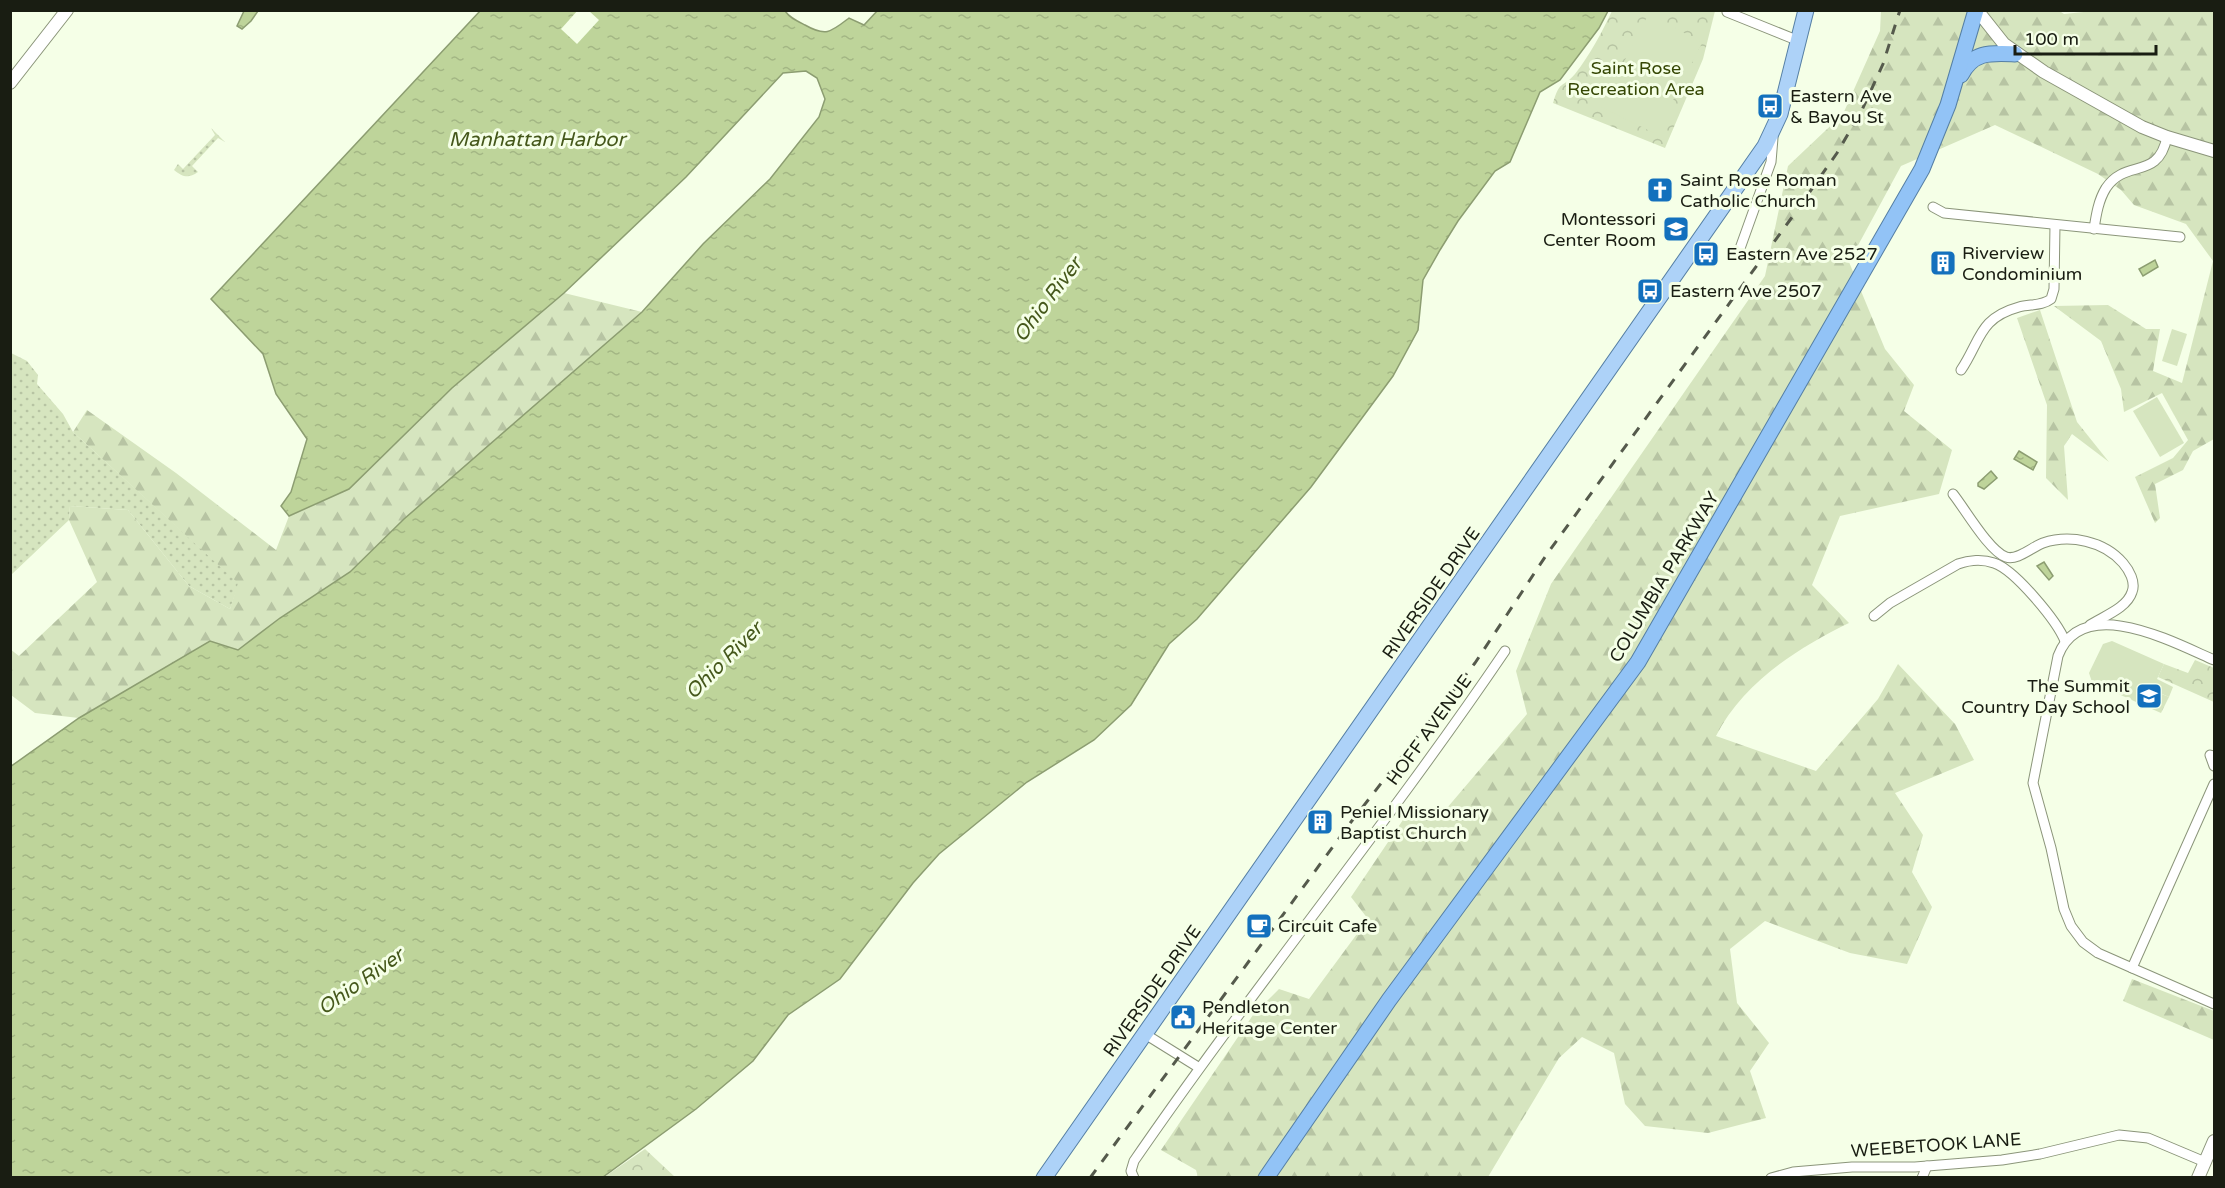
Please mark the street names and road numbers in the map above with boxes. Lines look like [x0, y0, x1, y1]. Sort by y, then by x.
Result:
street label: COLUMBIA PARKWAY [1604, 487, 1724, 666]
street label: RIVERSIDE DRIVE [1377, 523, 1485, 663]
street label: HOFF AVENUE [1382, 671, 1476, 789]
street label: RIVERSIDE DRIVE [1098, 921, 1206, 1061]
street label: WEEBETOOK LANE [1850, 1128, 2022, 1162]

